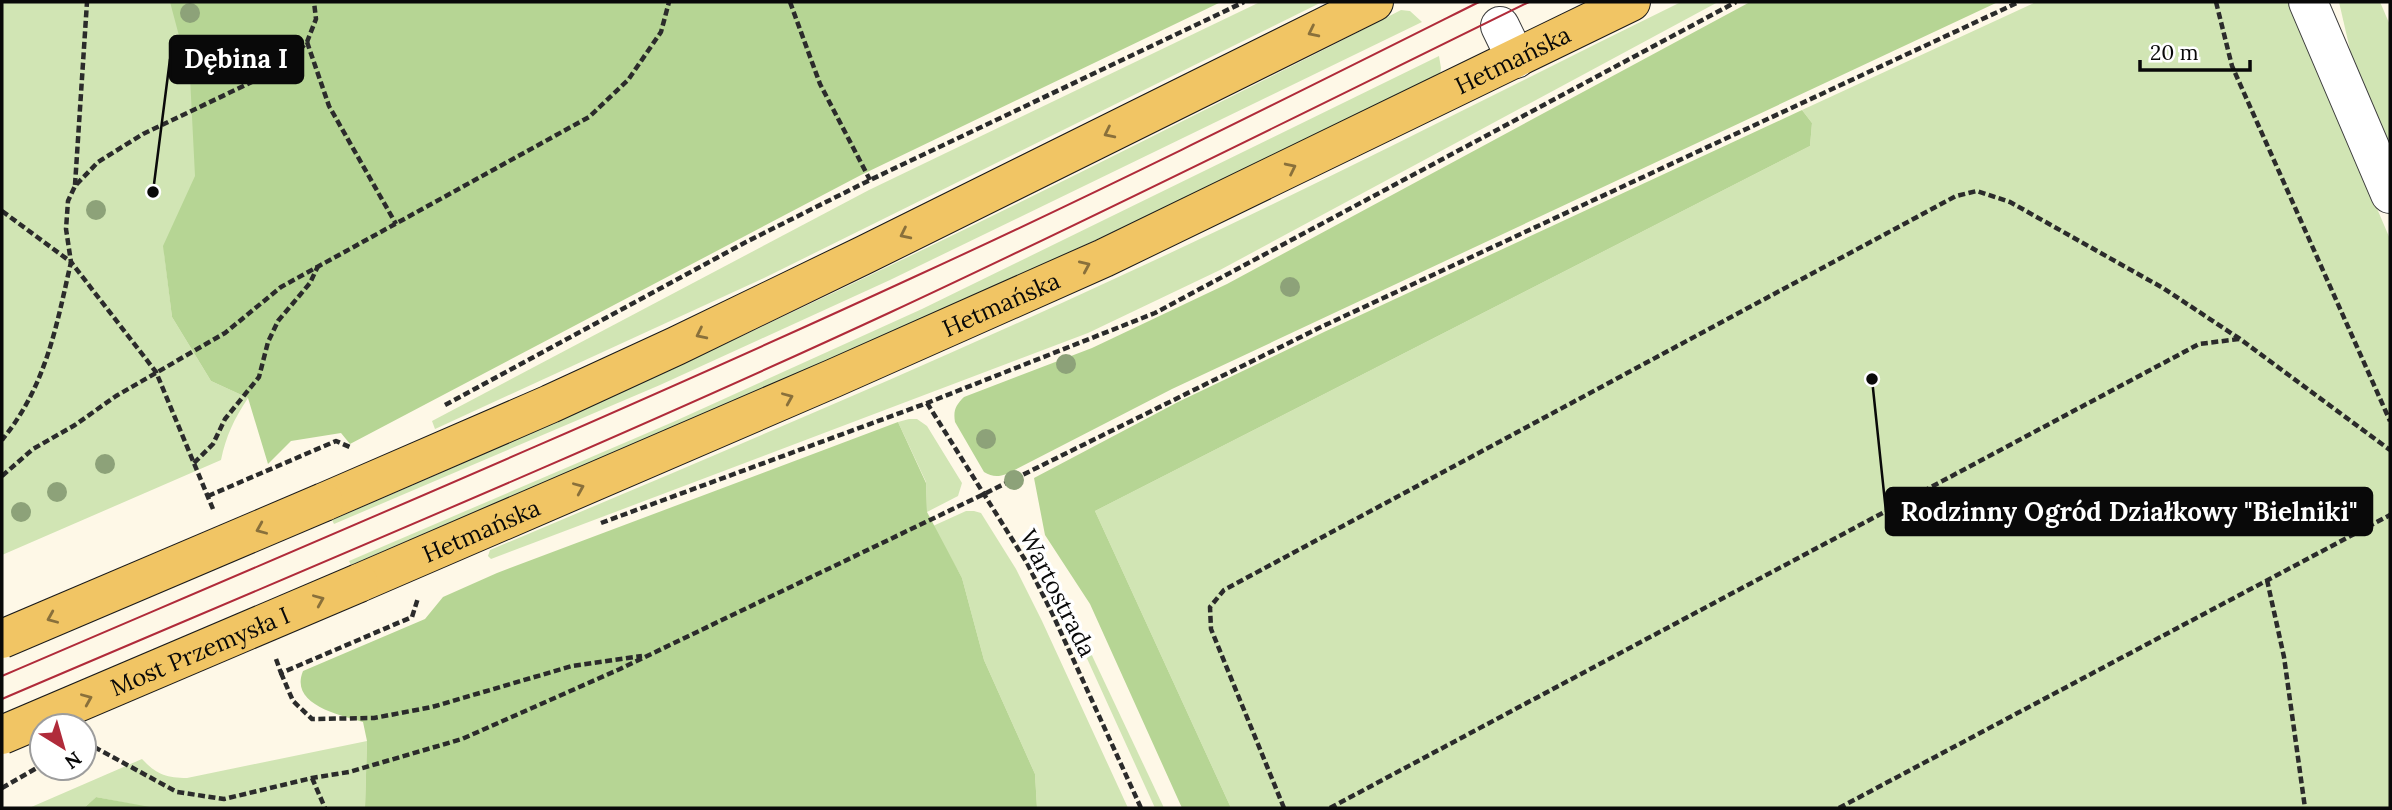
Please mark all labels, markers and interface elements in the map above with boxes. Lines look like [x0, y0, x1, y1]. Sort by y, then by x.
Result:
street label: Hetmańska [1449, 18, 1576, 101]
one-way arrow [1308, 24, 1320, 38]
scale bar [2140, 28, 2250, 72]
callout: Dębina I [170, 36, 303, 83]
text: 20 m [2150, 39, 2199, 66]
text: Dębina I [184, 42, 288, 75]
one-way arrow [1104, 125, 1116, 139]
one-way arrow [1284, 163, 1296, 177]
one-way arrow [900, 226, 912, 240]
one-way arrow [1078, 260, 1090, 274]
street label: Hetmańska [937, 264, 1064, 343]
one-way arrow [696, 325, 708, 339]
one-way arrow [781, 392, 793, 406]
one-way arrow [572, 482, 584, 496]
callout: Rodzinny Ogród Działkowy "Bielniki" [1886, 488, 2372, 535]
street label: Hetmańska [418, 491, 545, 569]
text: Rodzinny Ogród Działkowy "Bielniki" [1900, 495, 2358, 528]
one-way arrow [256, 520, 268, 534]
street label: Wartostrada [1013, 524, 1103, 662]
one-way arrow [312, 594, 324, 608]
street label: Most Przemysła I [105, 599, 294, 703]
one-way arrow [46, 610, 59, 624]
one-way arrow [80, 693, 92, 707]
north arrow [28, 712, 98, 782]
text: N [60, 747, 86, 775]

